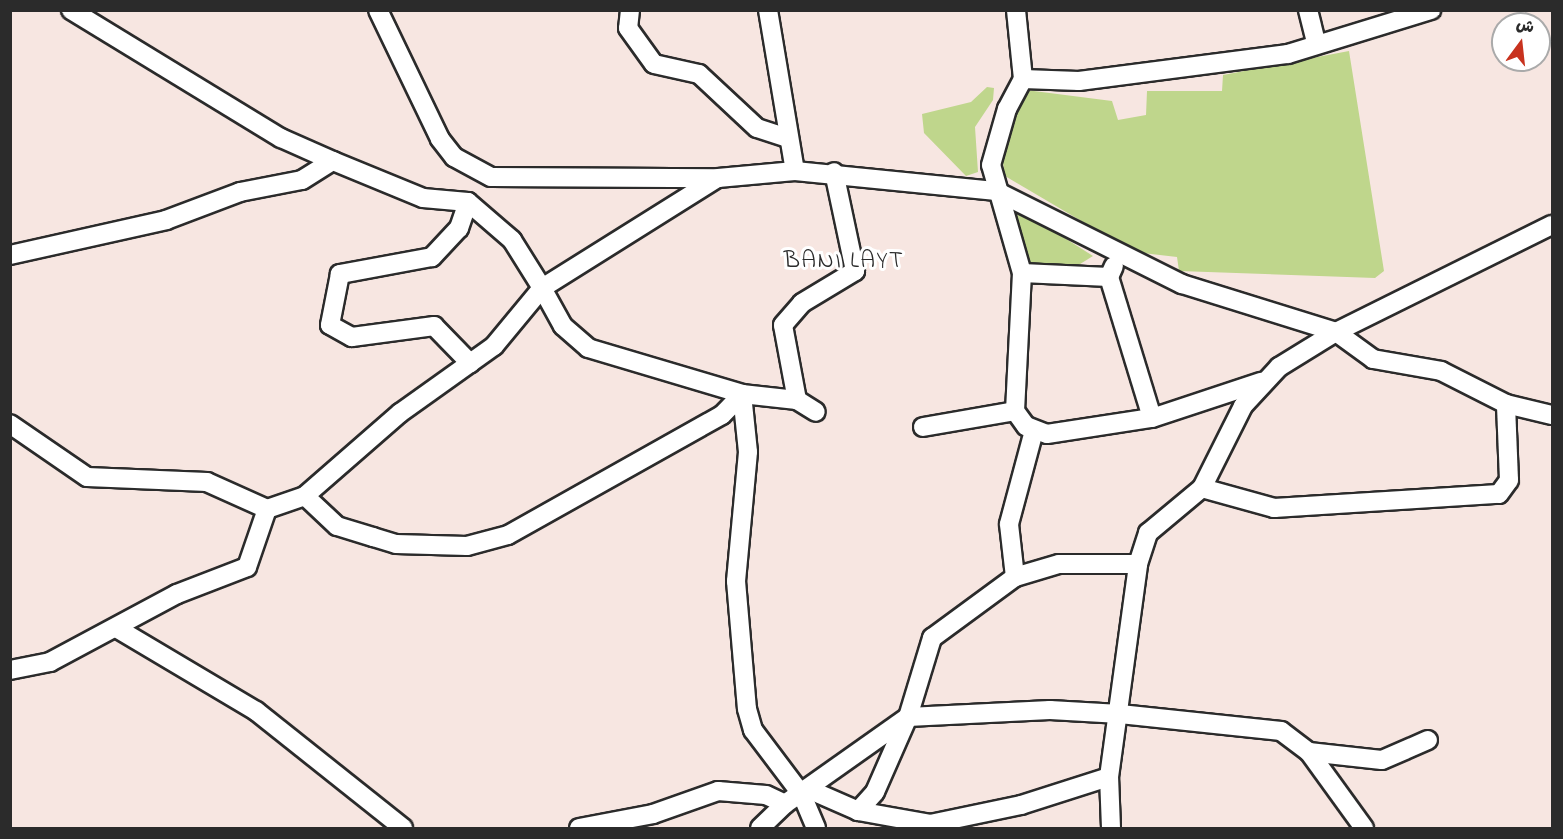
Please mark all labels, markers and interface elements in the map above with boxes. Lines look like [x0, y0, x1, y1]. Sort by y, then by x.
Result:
north arrow [1491, 12, 1551, 72]
text: ش [1514, 13, 1537, 40]
district label: BANI LAYT [784, 248, 904, 276]

